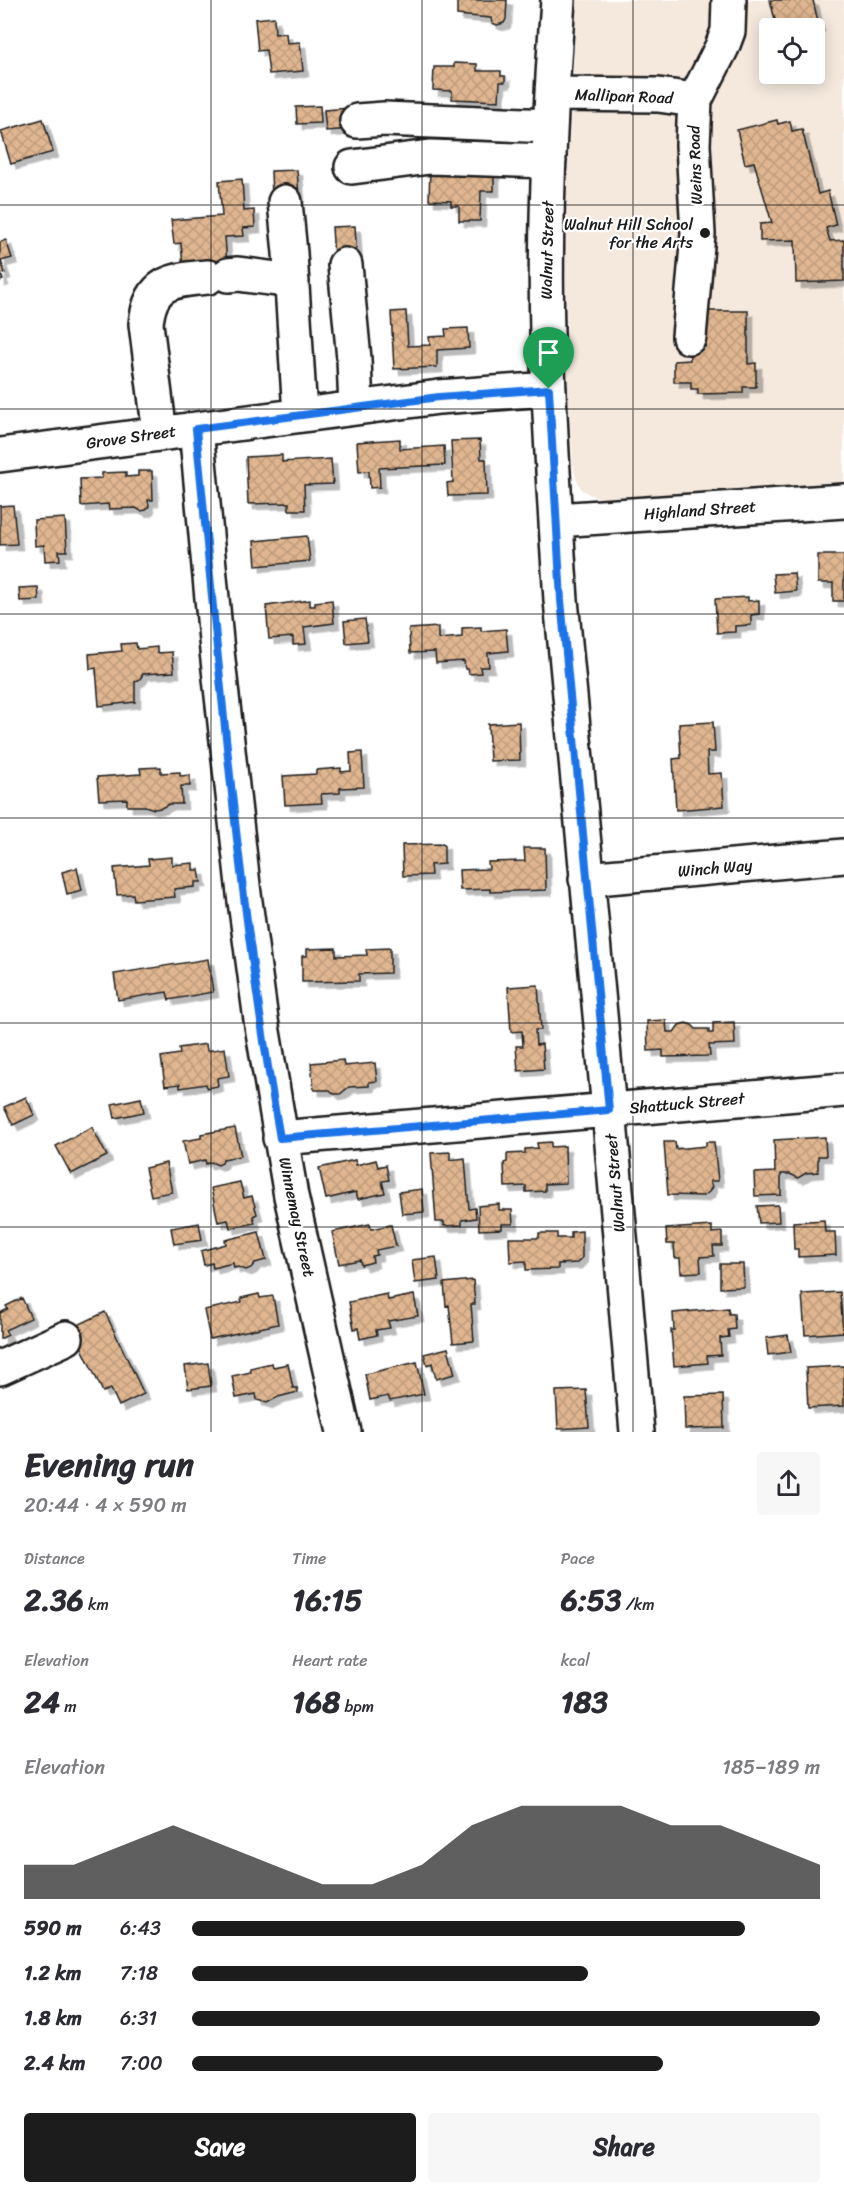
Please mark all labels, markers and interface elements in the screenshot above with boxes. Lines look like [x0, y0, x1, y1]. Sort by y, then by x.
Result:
map controls [759, 18, 825, 84]
button: locate [759, 18, 825, 84]
street label: Mallipan Road [574, 80, 675, 112]
street label: Weins Road [679, 123, 711, 205]
street label: Walnut Street [532, 200, 562, 300]
place label: Walnut Hill School for the Arts [564, 210, 694, 257]
marker: Walnut Hill School for the Arts [698, 226, 712, 240]
pin [523, 327, 574, 389]
icon: arrive [532, 336, 565, 369]
street label: Grove Street [84, 416, 178, 458]
street label: Highland Street [643, 492, 757, 528]
street label: Winch Way [676, 850, 754, 886]
street label: Shattuck Street [628, 1083, 746, 1122]
street label: Walnut Street [596, 1132, 634, 1233]
street label: Winnemay Street [270, 1154, 324, 1280]
text: Evening run [24, 1436, 194, 1494]
button: share [757, 1452, 820, 1515]
text: 20:44 · 4 × 590 m [24, 1488, 187, 1523]
text: Distance [24, 1544, 85, 1573]
text: Time [292, 1544, 326, 1573]
text: Pace [561, 1544, 595, 1573]
text: 2.36 [24, 1573, 84, 1627]
text: 16:15 [292, 1573, 363, 1627]
text: 6:53 [561, 1573, 622, 1627]
text: km [84, 1590, 109, 1619]
text: /km [622, 1590, 654, 1619]
text: Elevation [24, 1646, 89, 1675]
text: Heart rate [292, 1646, 367, 1675]
text: kcal [561, 1646, 590, 1675]
text: 24 [24, 1675, 60, 1729]
text: 168 [292, 1675, 340, 1729]
text: 183 [561, 1675, 608, 1729]
text: m [60, 1692, 77, 1721]
text: bpm [340, 1692, 374, 1721]
text: Elevation [24, 1750, 105, 1785]
text: 185–189 m [722, 1750, 820, 1785]
text: 590 m [24, 1911, 82, 1946]
text: 6:43 [120, 1911, 161, 1946]
text: 1.2 km [24, 1956, 81, 1991]
text: 7:18 [120, 1956, 158, 1991]
text: 1.8 km [24, 2001, 82, 2036]
text: 6:31 [120, 2001, 157, 2036]
text: 2.4 km [24, 2046, 85, 2081]
text: 7:00 [120, 2046, 163, 2081]
button: Save [24, 2113, 416, 2182]
button: Share [428, 2113, 820, 2182]

